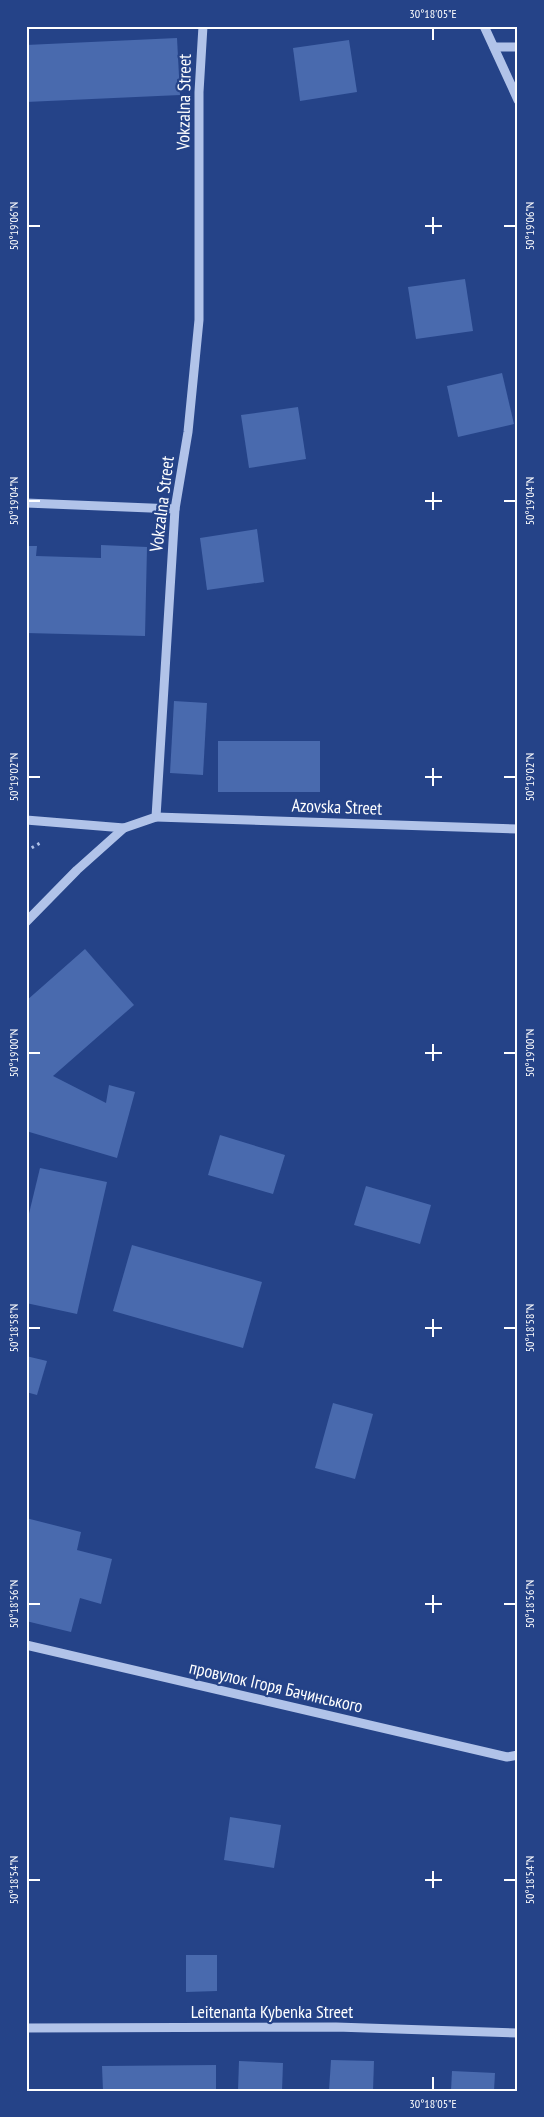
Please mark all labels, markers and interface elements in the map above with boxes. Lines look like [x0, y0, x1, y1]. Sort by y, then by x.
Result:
text: 30°18'05"E [409, 6, 457, 21]
street label: Vokzalna Street [171, 54, 196, 151]
text: 50°19'06"N [6, 202, 21, 250]
text: 50°19'06"N [522, 202, 537, 250]
street label: Vokzalna Street [144, 455, 179, 554]
text: 50°19'04"N [6, 477, 21, 525]
text: 50°19'04"N [522, 477, 537, 525]
text: 50°19'02"N [6, 753, 21, 801]
text: 50°19'02"N [522, 753, 537, 801]
street label: Azovska Street [291, 793, 383, 820]
text: 50°19'00"N [6, 1029, 21, 1077]
text: 50°19'00"N [522, 1029, 537, 1077]
text: 50°18'58"N [6, 1304, 21, 1352]
text: 50°18'58"N [522, 1304, 537, 1352]
text: 50°18'56"N [6, 1580, 21, 1628]
text: 50°18'56"N [522, 1580, 537, 1628]
street label: провулок Ігоря Бачинського [187, 1655, 365, 1718]
text: 50°18'54"N [6, 1856, 21, 1904]
text: 50°18'54"N [522, 1856, 537, 1904]
street label: Leitenanta Kybenka Street [191, 2000, 353, 2023]
text: 30°18'05"E [409, 2096, 457, 2111]

